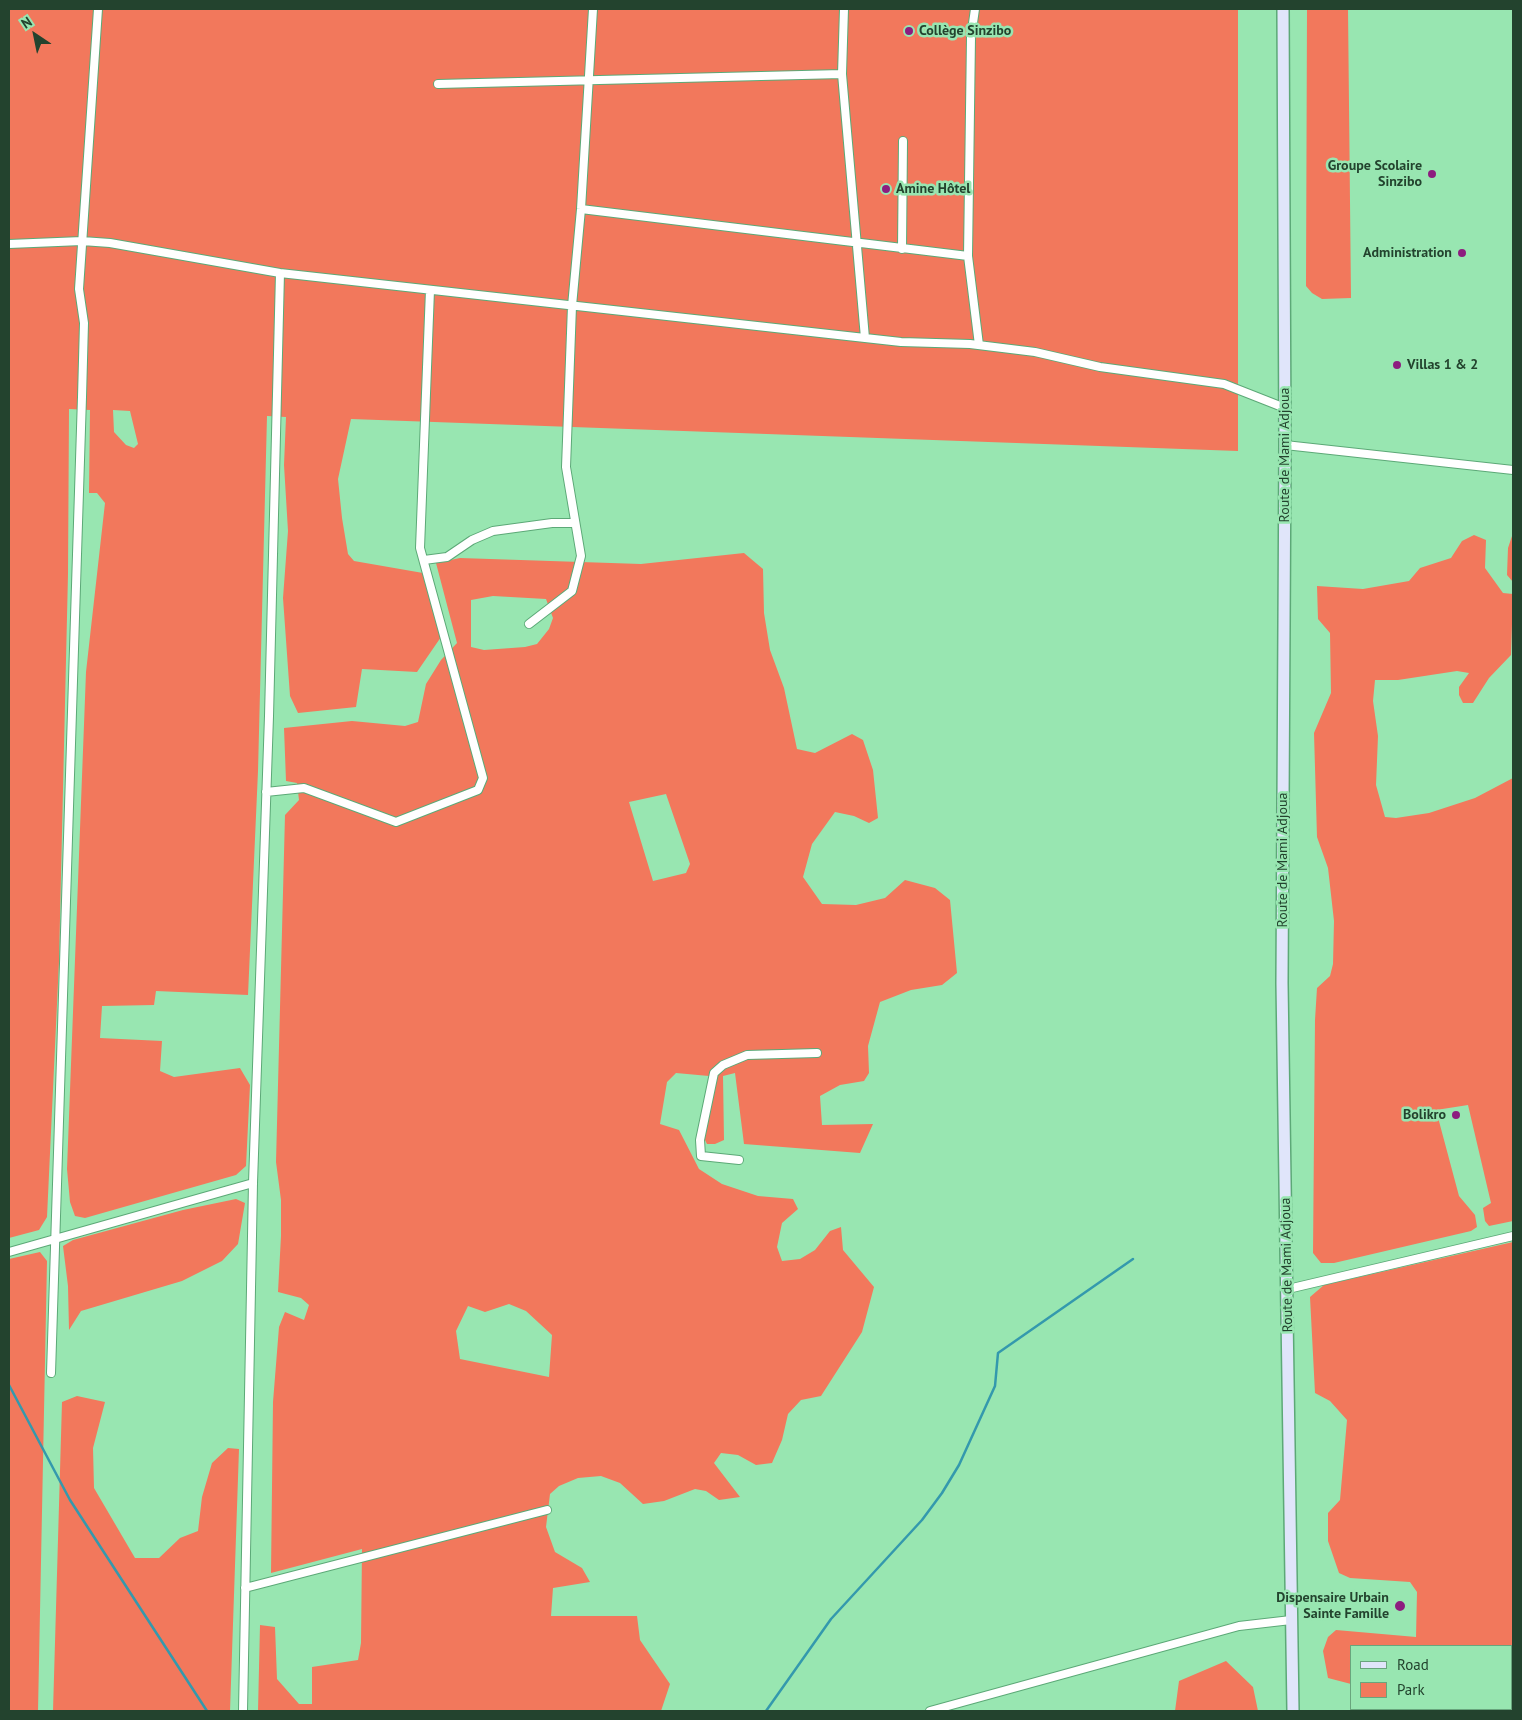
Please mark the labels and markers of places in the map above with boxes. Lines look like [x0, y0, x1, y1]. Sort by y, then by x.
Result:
place label: Collège Sinzibo [919, 23, 1011, 39]
marker: Collège Sinzibo [903, 25, 915, 37]
place label: Groupe Scolaire Sinzibo [1328, 158, 1422, 190]
marker: Groupe Scolaire Sinzibo [1426, 168, 1438, 180]
place label: Amine Hôtel [896, 181, 970, 197]
marker: Amine Hôtel [880, 183, 892, 195]
place label: Administration [1363, 245, 1452, 261]
marker: Administration [1456, 247, 1468, 259]
place label: Villas 1 & 2 [1407, 357, 1478, 373]
marker: Villas 1 & 2 [1391, 359, 1403, 371]
place label: Bolikro [1403, 1107, 1446, 1123]
marker: Bolikro [1450, 1109, 1462, 1121]
place label: Dispensaire Urbain Sainte Famille [1276, 1590, 1389, 1622]
marker: Dispensaire Urbain Sainte Famille [1393, 1599, 1407, 1613]

